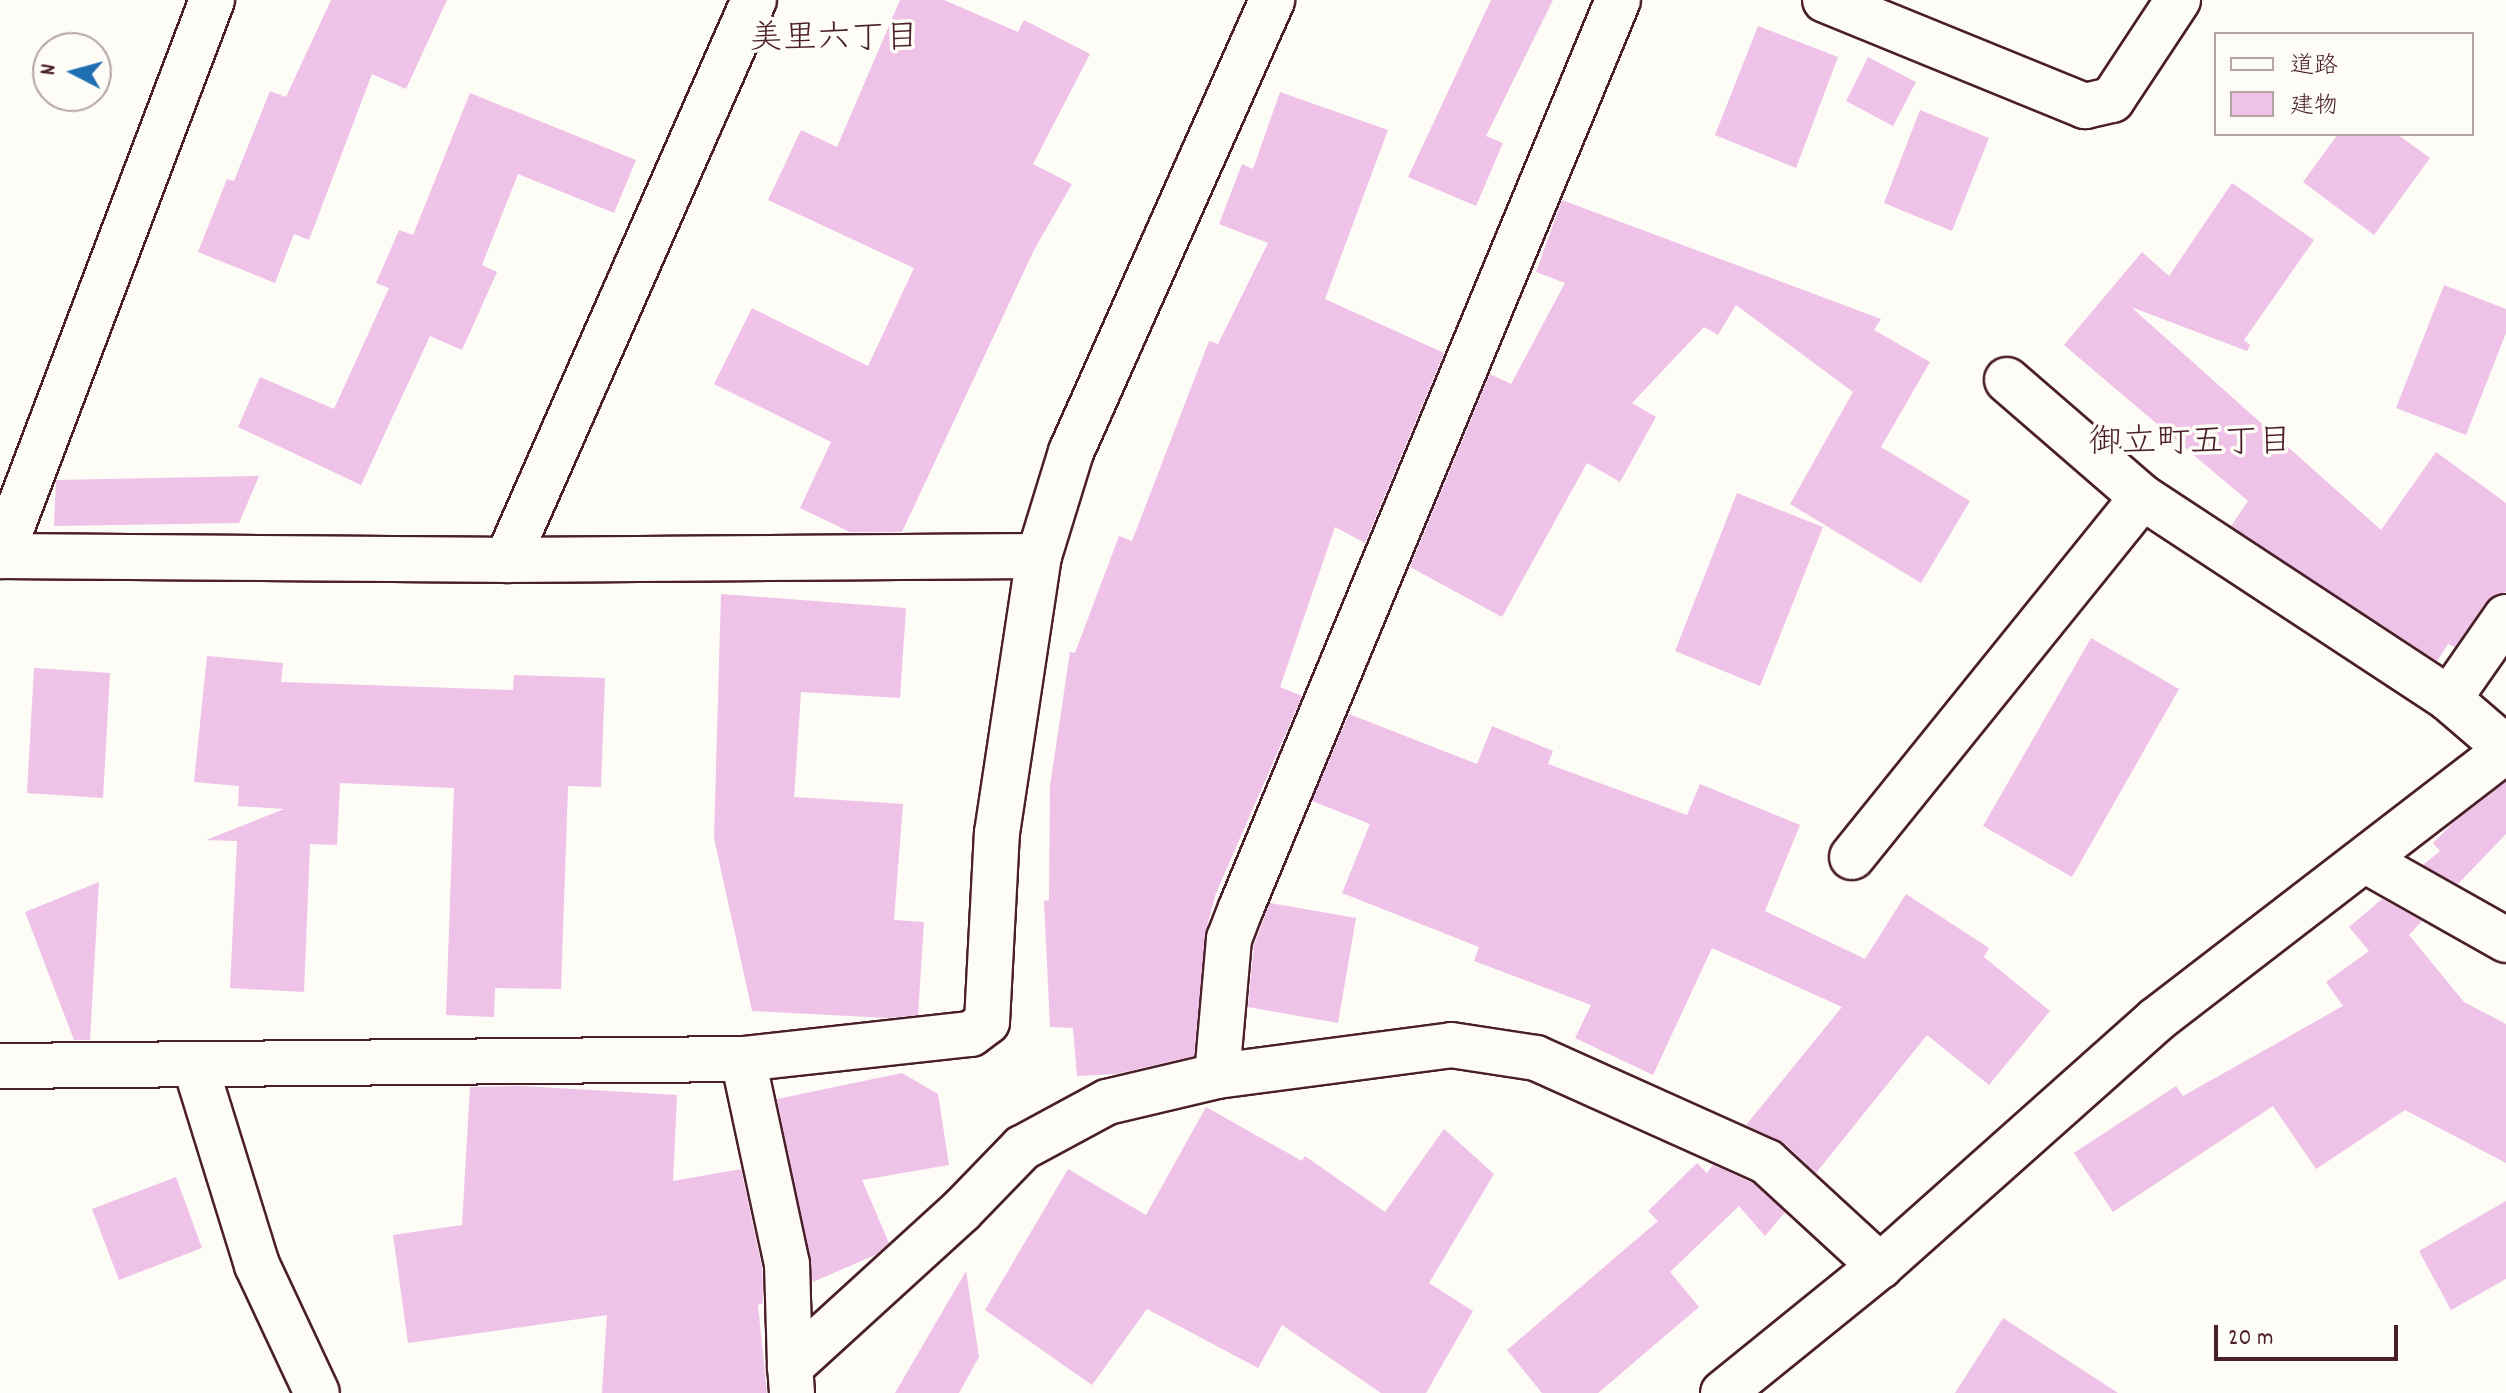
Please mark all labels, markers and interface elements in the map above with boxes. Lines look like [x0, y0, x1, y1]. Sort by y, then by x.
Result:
district label: 美里六丁目 [749, 21, 919, 61]
north arrow [32, 32, 112, 112]
legend [2214, 32, 2474, 136]
text: 道路 [2290, 50, 2338, 84]
text: N [34, 63, 66, 77]
text: 建物 [2290, 90, 2338, 124]
district label: 御立町五丁目 [2088, 425, 2292, 465]
scale bar [2218, 1309, 2402, 1359]
text: 20 m [2228, 1322, 2274, 1356]

